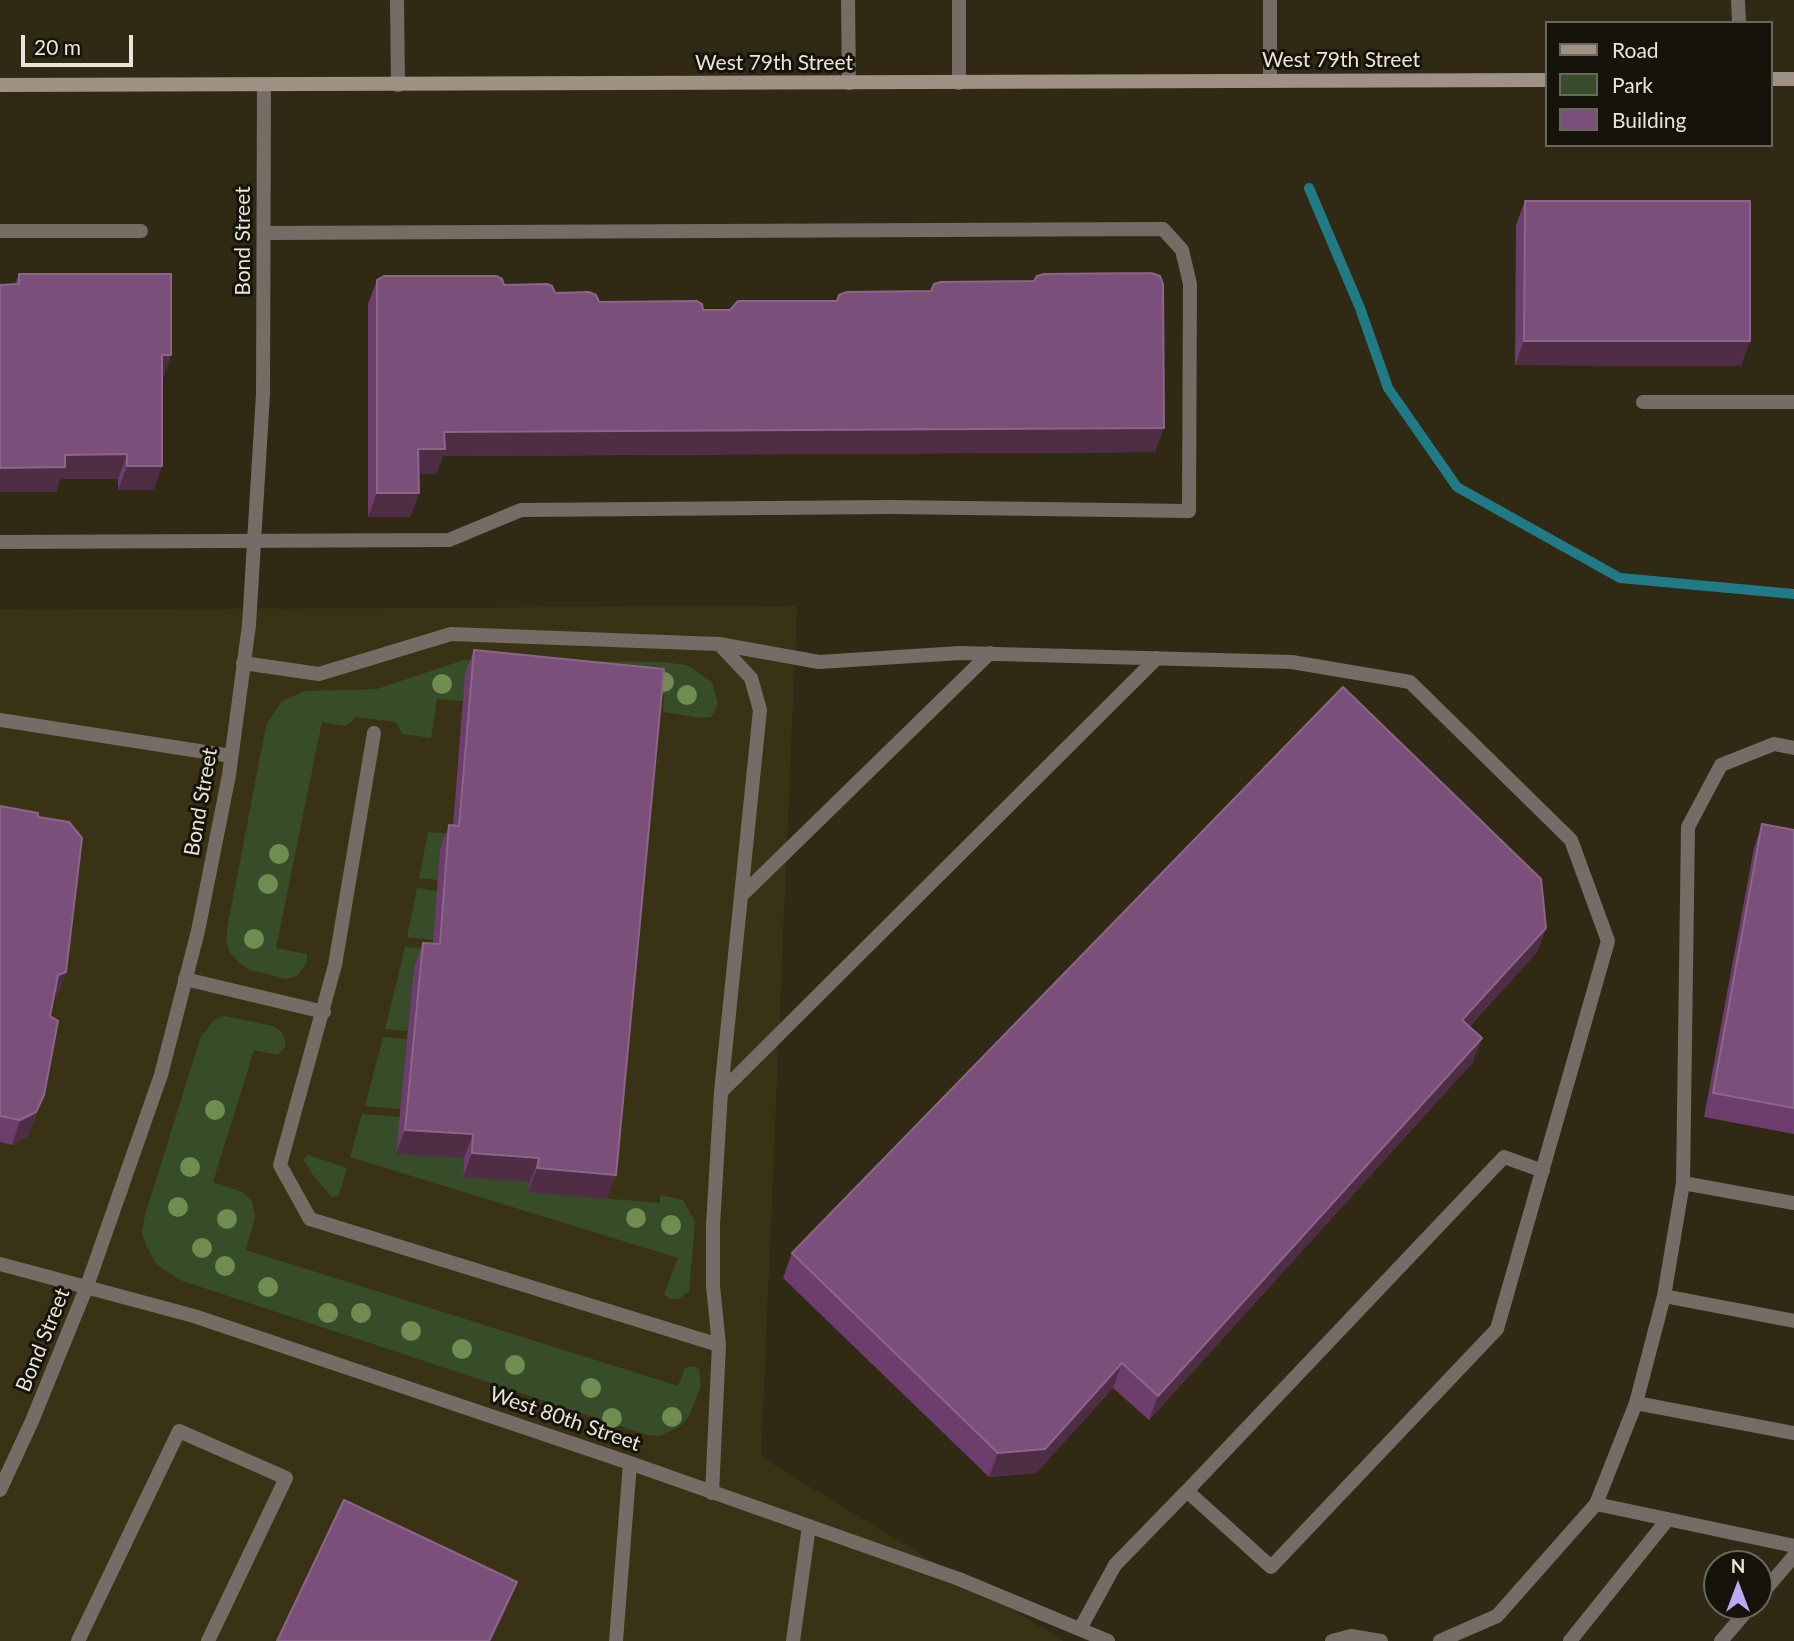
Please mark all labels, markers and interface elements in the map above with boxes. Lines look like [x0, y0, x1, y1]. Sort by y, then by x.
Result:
scale bar [24, 21, 136, 65]
legend [1546, 21, 1773, 147]
text: 20 m [34, 34, 81, 59]
text: Road [1612, 37, 1659, 62]
street label: West 79th Street [1262, 47, 1420, 73]
street label: West 79th Street [695, 50, 853, 76]
text: Park [1612, 72, 1653, 97]
text: Building [1612, 107, 1687, 132]
street label: Bond Street [230, 186, 256, 296]
street label: Bond Street [179, 746, 223, 858]
street label: Bond Street [11, 1285, 75, 1395]
street label: West 80th Street [486, 1381, 644, 1457]
north arrow [1703, 1550, 1773, 1620]
text: N [1731, 1554, 1745, 1577]

